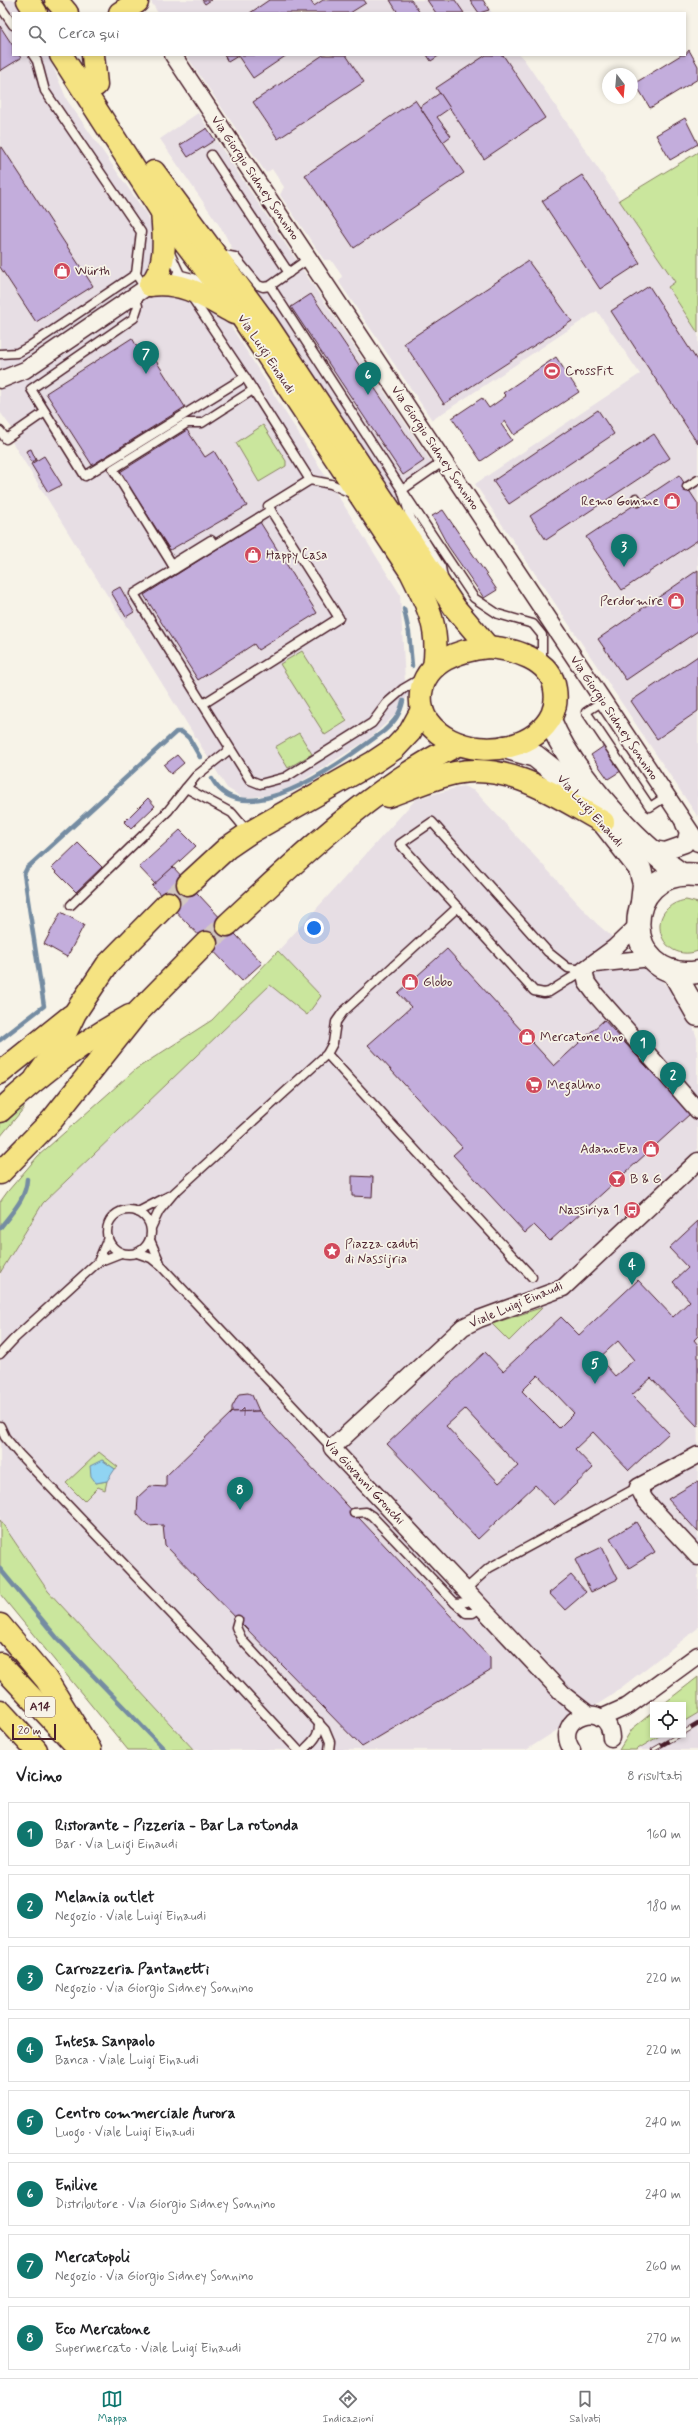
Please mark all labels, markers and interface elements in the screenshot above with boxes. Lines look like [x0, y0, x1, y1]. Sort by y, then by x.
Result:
search box [12, 12, 686, 56]
icon: search [26, 23, 48, 45]
text: Cerca qui [58, 24, 119, 44]
north arrow [602, 68, 638, 104]
street label: Via Giorgio Sidney Sonnino [206, 112, 303, 244]
shop icon: Würth [52, 261, 72, 281]
place label: Würth [75, 263, 110, 280]
street label: Via Luigi Einaudi [231, 311, 299, 398]
pin: 7 [133, 341, 159, 374]
sports icon: CrossFit [542, 361, 562, 381]
pin: 6 [355, 362, 381, 395]
place label: CrossFit [565, 363, 614, 380]
street label: Via Giorgio Sidney Sonnino [386, 382, 483, 514]
shop icon: Remo Gomme [662, 491, 682, 511]
place label: Remo Gomme [581, 493, 659, 510]
pin: 3 [611, 534, 637, 567]
shop icon: Happy Casa [243, 545, 263, 565]
place label: Happy Casa [266, 547, 327, 564]
shop icon: Perdormire [666, 591, 686, 611]
place label: Perdormire [600, 593, 663, 610]
street label: Via Giorgio Sidney Sonnino [565, 652, 662, 784]
street label: Via Luigi Einaudi [551, 771, 627, 852]
your location [304, 918, 324, 938]
shop icon: Globo [400, 972, 420, 992]
place label: Globo [423, 974, 452, 991]
shop icon: Mercatone Uno [517, 1027, 537, 1047]
place label: Mercatone Uno [540, 1029, 623, 1046]
pin: 1 [630, 1030, 656, 1063]
pin: 2 [660, 1062, 686, 1095]
supermarket icon: MegaUno [524, 1075, 544, 1095]
place label: MegaUno [547, 1077, 601, 1096]
shop icon: AdamoEva [641, 1139, 661, 1159]
place label: AdamoEva [580, 1141, 638, 1158]
bar icon: B & G [607, 1169, 627, 1189]
place label: B & G [630, 1171, 662, 1188]
bus stop icon: Nassiriya 1 [622, 1200, 642, 1220]
place label: Nassiriya 1 [559, 1202, 619, 1219]
place label: Piazza caduti di Nassijria [345, 1236, 418, 1268]
place icon: Piazza caduti di Nassijria [322, 1241, 342, 1261]
pin: 4 [619, 1252, 645, 1285]
street label: Viale Luigi Einaudi [467, 1278, 565, 1332]
pin: 5 [582, 1351, 608, 1384]
house number: 1 [242, 1405, 247, 1419]
street label: Via Giovanni Gronchi [320, 1435, 408, 1529]
pin: 8 [227, 1477, 253, 1510]
road number: A14 [25, 1697, 55, 1717]
map controls [650, 1702, 686, 1738]
button: locate [650, 1702, 686, 1738]
scale bar [12, 1722, 56, 1741]
text: 20 m [18, 1724, 41, 1738]
text: Vicino [16, 1765, 62, 1787]
text: 8 risultati [627, 1768, 682, 1785]
text: Ristorante - Pizzeria - Bar La rotonda [55, 1816, 298, 1836]
text: 1 [27, 1826, 33, 1843]
text: 160 m [646, 1826, 681, 1843]
text: Bar · Via Luigi Einaudi [55, 1836, 178, 1853]
text: Melania outlet [55, 1888, 155, 1908]
text: 2 [27, 1898, 33, 1915]
text: 180 m [646, 1898, 681, 1915]
text: Negozio · Viale Luigi Einaudi [55, 1908, 206, 1925]
text: Carrozzeria Pantanetti [55, 1960, 209, 1980]
text: 3 [27, 1970, 33, 1987]
text: 220 m [646, 1970, 681, 1987]
text: Negozio · Via Giorgio Sidney Sonnino [55, 1980, 253, 1997]
text: Intesa Sanpaolo [55, 2032, 155, 2052]
text: 4 [26, 2042, 34, 2059]
text: 220 m [646, 2042, 681, 2059]
text: Banca · Viale Luigi Einaudi [55, 2052, 199, 2069]
text: Centro commerciale Aurora [55, 2104, 235, 2124]
text: 5 [26, 2114, 34, 2131]
text: 240 m [645, 2114, 681, 2131]
text: Luogo · Viale Luigi Einaudi [55, 2124, 195, 2141]
text: Enilive [55, 2176, 98, 2196]
text: 6 [27, 2186, 33, 2203]
text: 240 m [645, 2186, 681, 2203]
text: Distributore · Via Giorgio Sidney Sonnino [55, 2196, 275, 2213]
text: Mercatopoli [55, 2248, 130, 2268]
text: 7 [26, 2258, 34, 2275]
text: 260 m [646, 2258, 681, 2275]
text: Negozio · Via Giorgio Sidney Sonnino [55, 2268, 253, 2285]
text: Eco Mercatone [55, 2320, 150, 2340]
text: 8 [26, 2330, 34, 2347]
text: 270 m [646, 2330, 681, 2347]
text: Supermercato · Viale Luigi Einaudi [55, 2340, 241, 2357]
tab: Mappa [98, 2388, 127, 2426]
tab: Indicazioni [322, 2388, 374, 2426]
tab: Salvati [569, 2388, 600, 2426]

